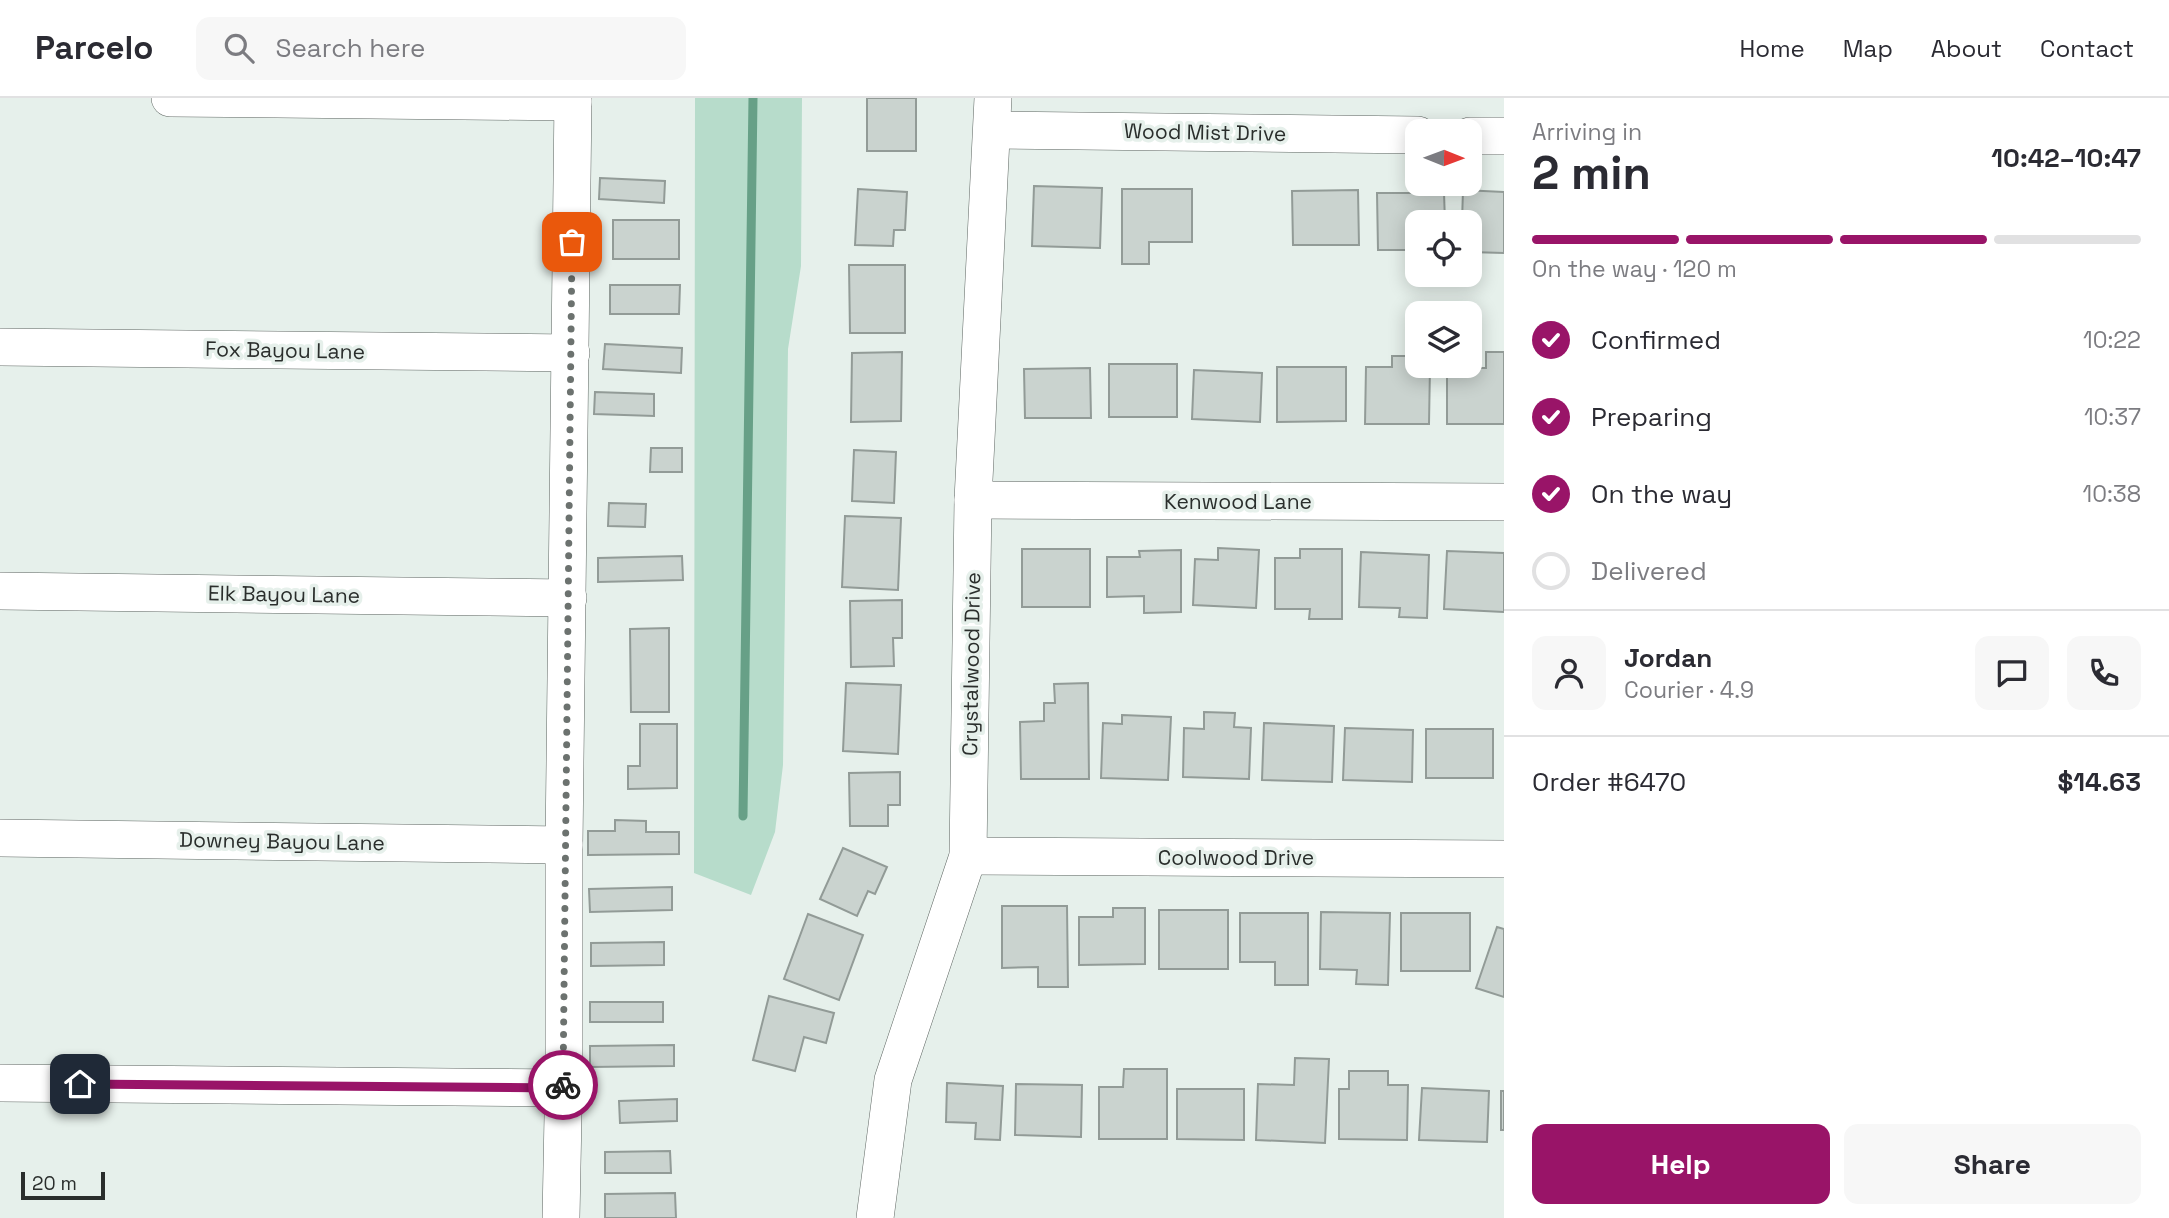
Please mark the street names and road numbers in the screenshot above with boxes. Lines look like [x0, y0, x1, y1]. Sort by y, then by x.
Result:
street label: Wood Mist Drive [1124, 117, 1286, 147]
street label: Fox Bayou Lane [205, 335, 365, 365]
street label: Kenwood Lane [1164, 488, 1312, 515]
street label: Crystalwood Drive [956, 572, 986, 756]
street label: Elk Bayou Lane [208, 579, 360, 609]
street label: Downey Bayou Lane [179, 826, 385, 856]
street label: Coolwood Drive [1158, 844, 1314, 871]

